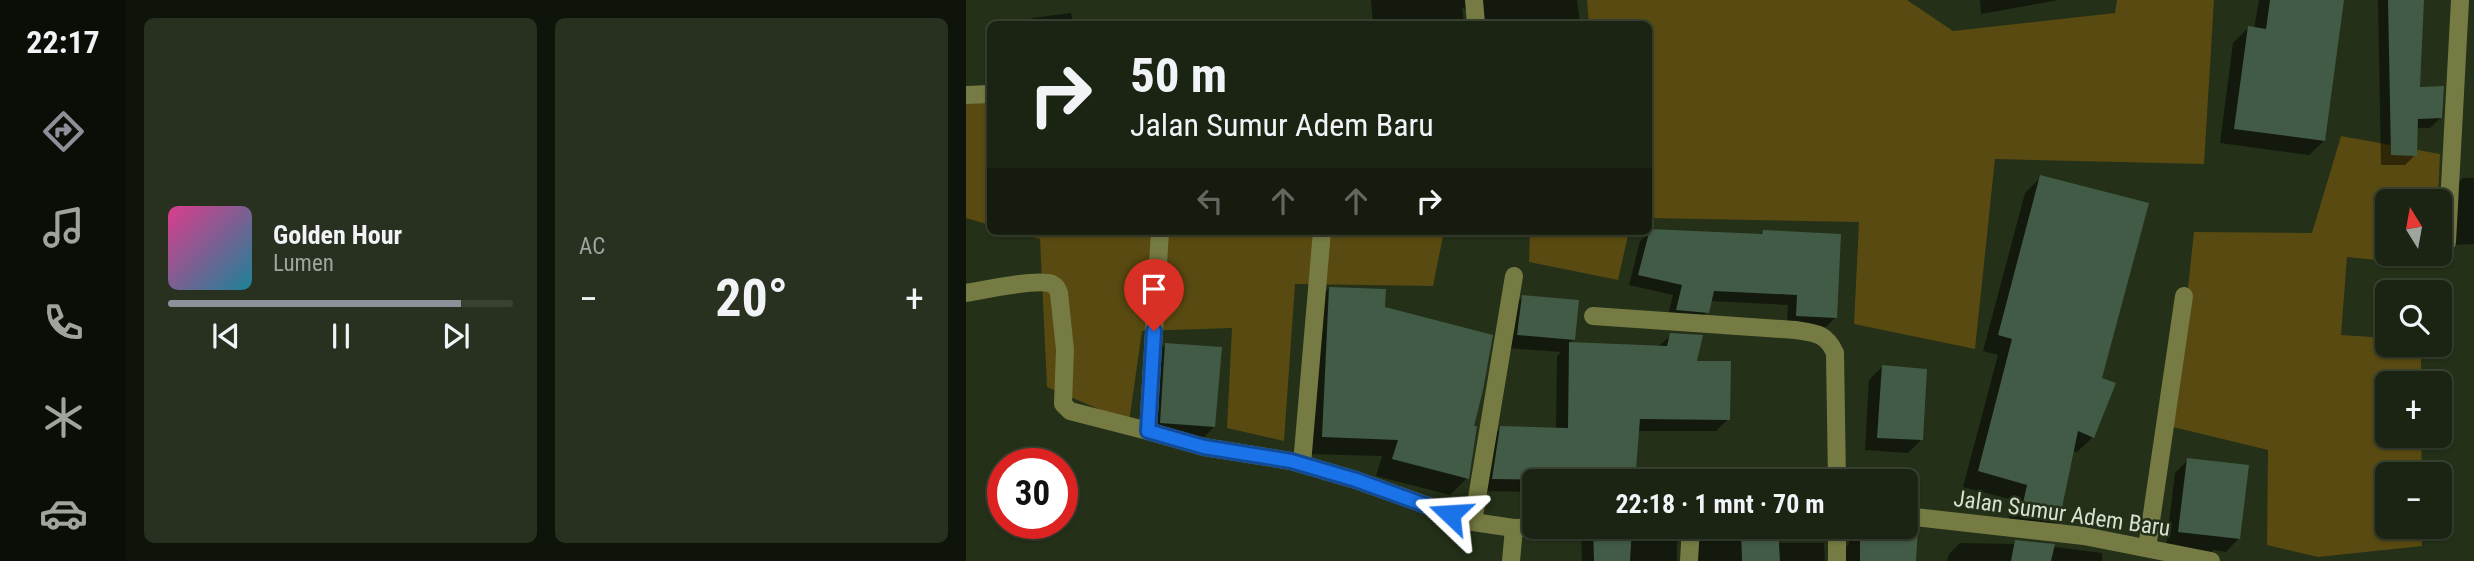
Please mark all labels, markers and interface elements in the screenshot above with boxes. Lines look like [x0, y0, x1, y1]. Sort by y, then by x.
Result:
text: 22:17 [26, 23, 100, 61]
text: 50 m [1130, 47, 1227, 104]
icon: right [1015, 49, 1106, 140]
text: Jalan Sumur Adem Baru [1130, 106, 1434, 144]
icon: directions [39, 107, 88, 156]
icon: left [1191, 182, 1229, 220]
icon: ahead [1264, 182, 1302, 220]
icon: ahead [1337, 182, 1375, 220]
icon: right [1410, 182, 1448, 220]
north arrow [2375, 189, 2452, 266]
map controls [2375, 189, 2452, 539]
icon: music [39, 203, 88, 252]
text: Golden Hour [273, 220, 402, 250]
text: AC [579, 233, 605, 260]
text: Lumen [273, 250, 334, 277]
pin [1124, 259, 1184, 331]
text: 20° [715, 268, 788, 329]
icon: arrive [1135, 270, 1173, 308]
text: − [579, 277, 598, 321]
text: + [905, 277, 924, 321]
button: search [2375, 280, 2452, 357]
icon: phone [39, 298, 88, 347]
icon: previous [207, 317, 245, 355]
icon: pause [322, 317, 360, 355]
icon: next [437, 317, 475, 355]
button: + [2375, 371, 2452, 448]
icon: climate [39, 393, 88, 442]
speed limit sign: 30 [987, 448, 1078, 539]
button: − [2375, 462, 2452, 539]
position arrow [1413, 477, 1487, 551]
street label: Jalan Sumur Adem Baru [1952, 485, 2172, 542]
icon: car [39, 489, 88, 538]
text: 22:18 · 1 mnt · 70 m [1615, 489, 1825, 519]

